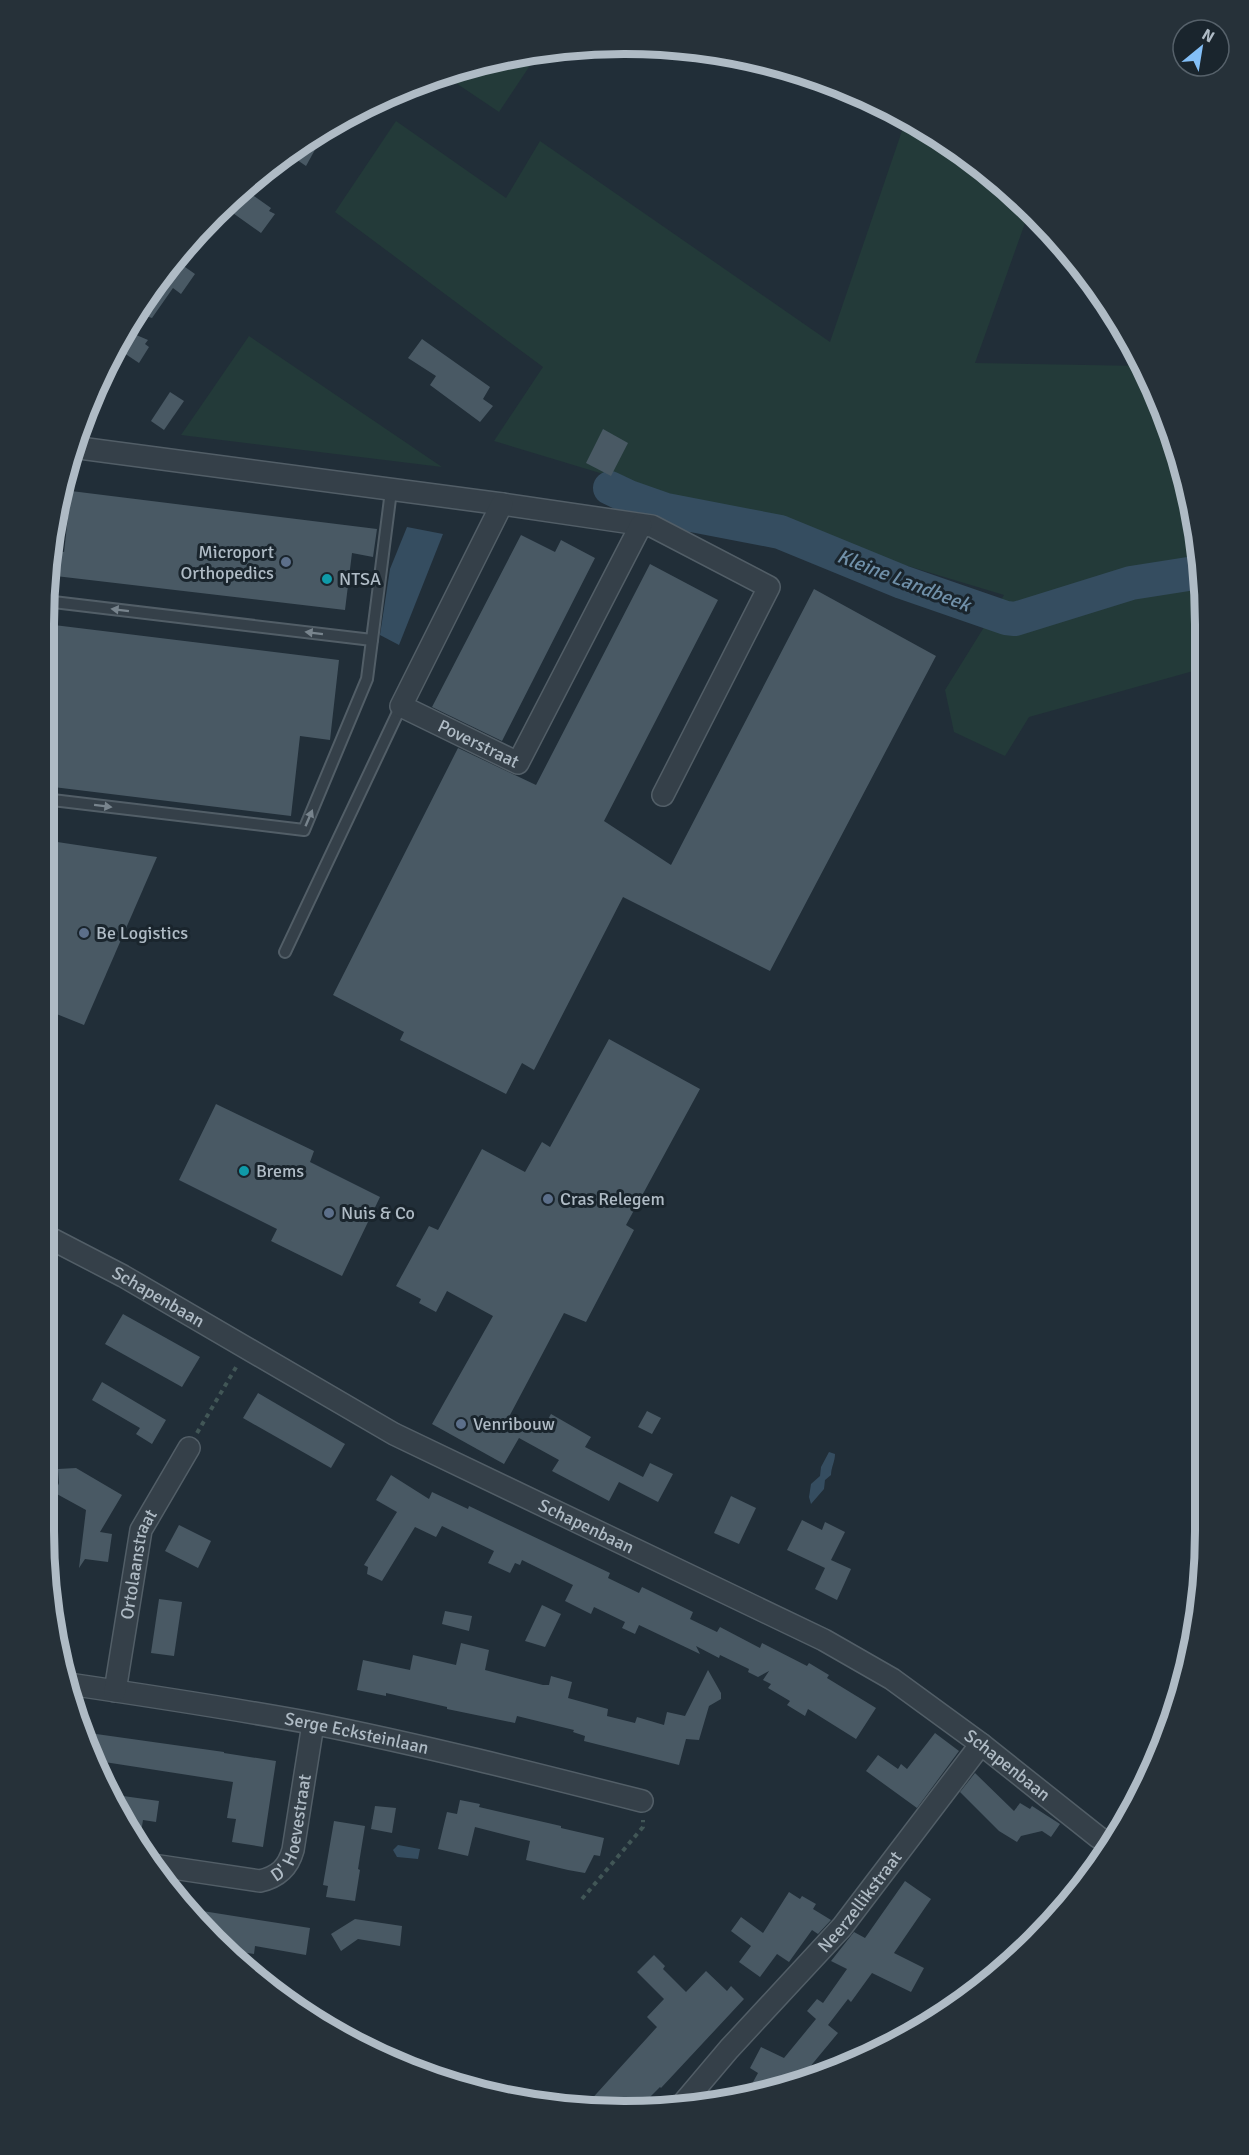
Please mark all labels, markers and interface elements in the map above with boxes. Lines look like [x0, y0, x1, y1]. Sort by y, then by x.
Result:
north arrow [1171, 18, 1231, 78]
text: N [1198, 24, 1218, 47]
place label: Microport Orthopedics [180, 541, 274, 584]
water label: Kleine Landbeek [834, 544, 976, 618]
marker: Microport Orthopedics [279, 555, 293, 569]
place label: NTSA [339, 568, 381, 590]
marker: NTSA [320, 572, 334, 586]
one-way arrow [111, 605, 130, 615]
one-way arrow [304, 629, 323, 638]
street label: Poverstraat [434, 715, 523, 773]
one-way arrow [93, 801, 112, 810]
one-way arrow [305, 809, 314, 827]
place label: Be Logistics [96, 922, 188, 944]
marker: Be Logistics [77, 926, 91, 940]
place label: Brems [256, 1160, 304, 1182]
marker: Brems [237, 1164, 251, 1178]
place label: Cras Relegem [560, 1188, 665, 1210]
marker: Cras Relegem [541, 1192, 555, 1206]
place label: Nuis & Co [341, 1202, 415, 1224]
marker: Nuis & Co [322, 1206, 336, 1220]
street label: Schapenbaan [108, 1261, 209, 1332]
place label: Venribouw [473, 1413, 555, 1435]
marker: Venribouw [454, 1417, 468, 1431]
street label: Schapenbaan [535, 1494, 638, 1558]
street label: Ortolaanstraat [116, 1505, 162, 1621]
street label: Serge Ecksteinlaan [283, 1707, 431, 1759]
street label: Schapenbaan [960, 1725, 1055, 1806]
street label: D' Hoevestraat [266, 1773, 316, 1886]
street label: Neerzellikstraat [813, 1847, 907, 1957]

